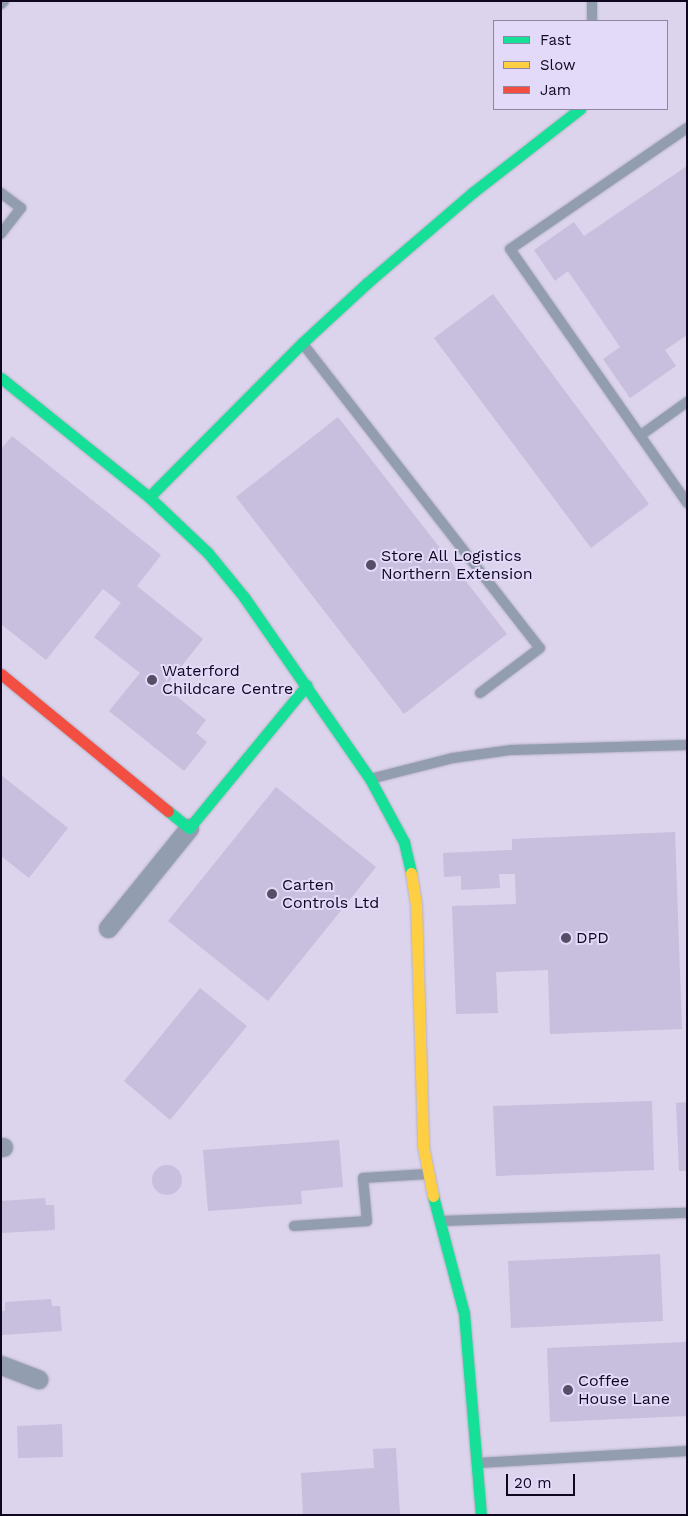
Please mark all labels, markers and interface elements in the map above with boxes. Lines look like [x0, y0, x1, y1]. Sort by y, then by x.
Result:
legend [493, 20, 668, 110]
text: Fast [540, 31, 571, 49]
text: Slow [540, 56, 576, 74]
text: Jam [540, 81, 571, 99]
place label: Store All Logistics Northern Extension [381, 546, 533, 584]
marker: Store All Logistics Northern Extension [365, 559, 377, 571]
place label: Waterford Childcare Centre [162, 661, 293, 699]
marker: Waterford Childcare Centre [146, 674, 158, 686]
place label: Carten Controls Ltd [282, 875, 379, 913]
marker: Carten Controls Ltd [266, 888, 278, 900]
place label: DPD [576, 928, 609, 948]
marker: DPD [560, 932, 572, 944]
place label: Coffee House Lane [578, 1371, 670, 1409]
marker: Coffee House Lane [562, 1384, 574, 1396]
scale bar [508, 1464, 577, 1496]
text: 20 m [514, 1474, 552, 1492]

